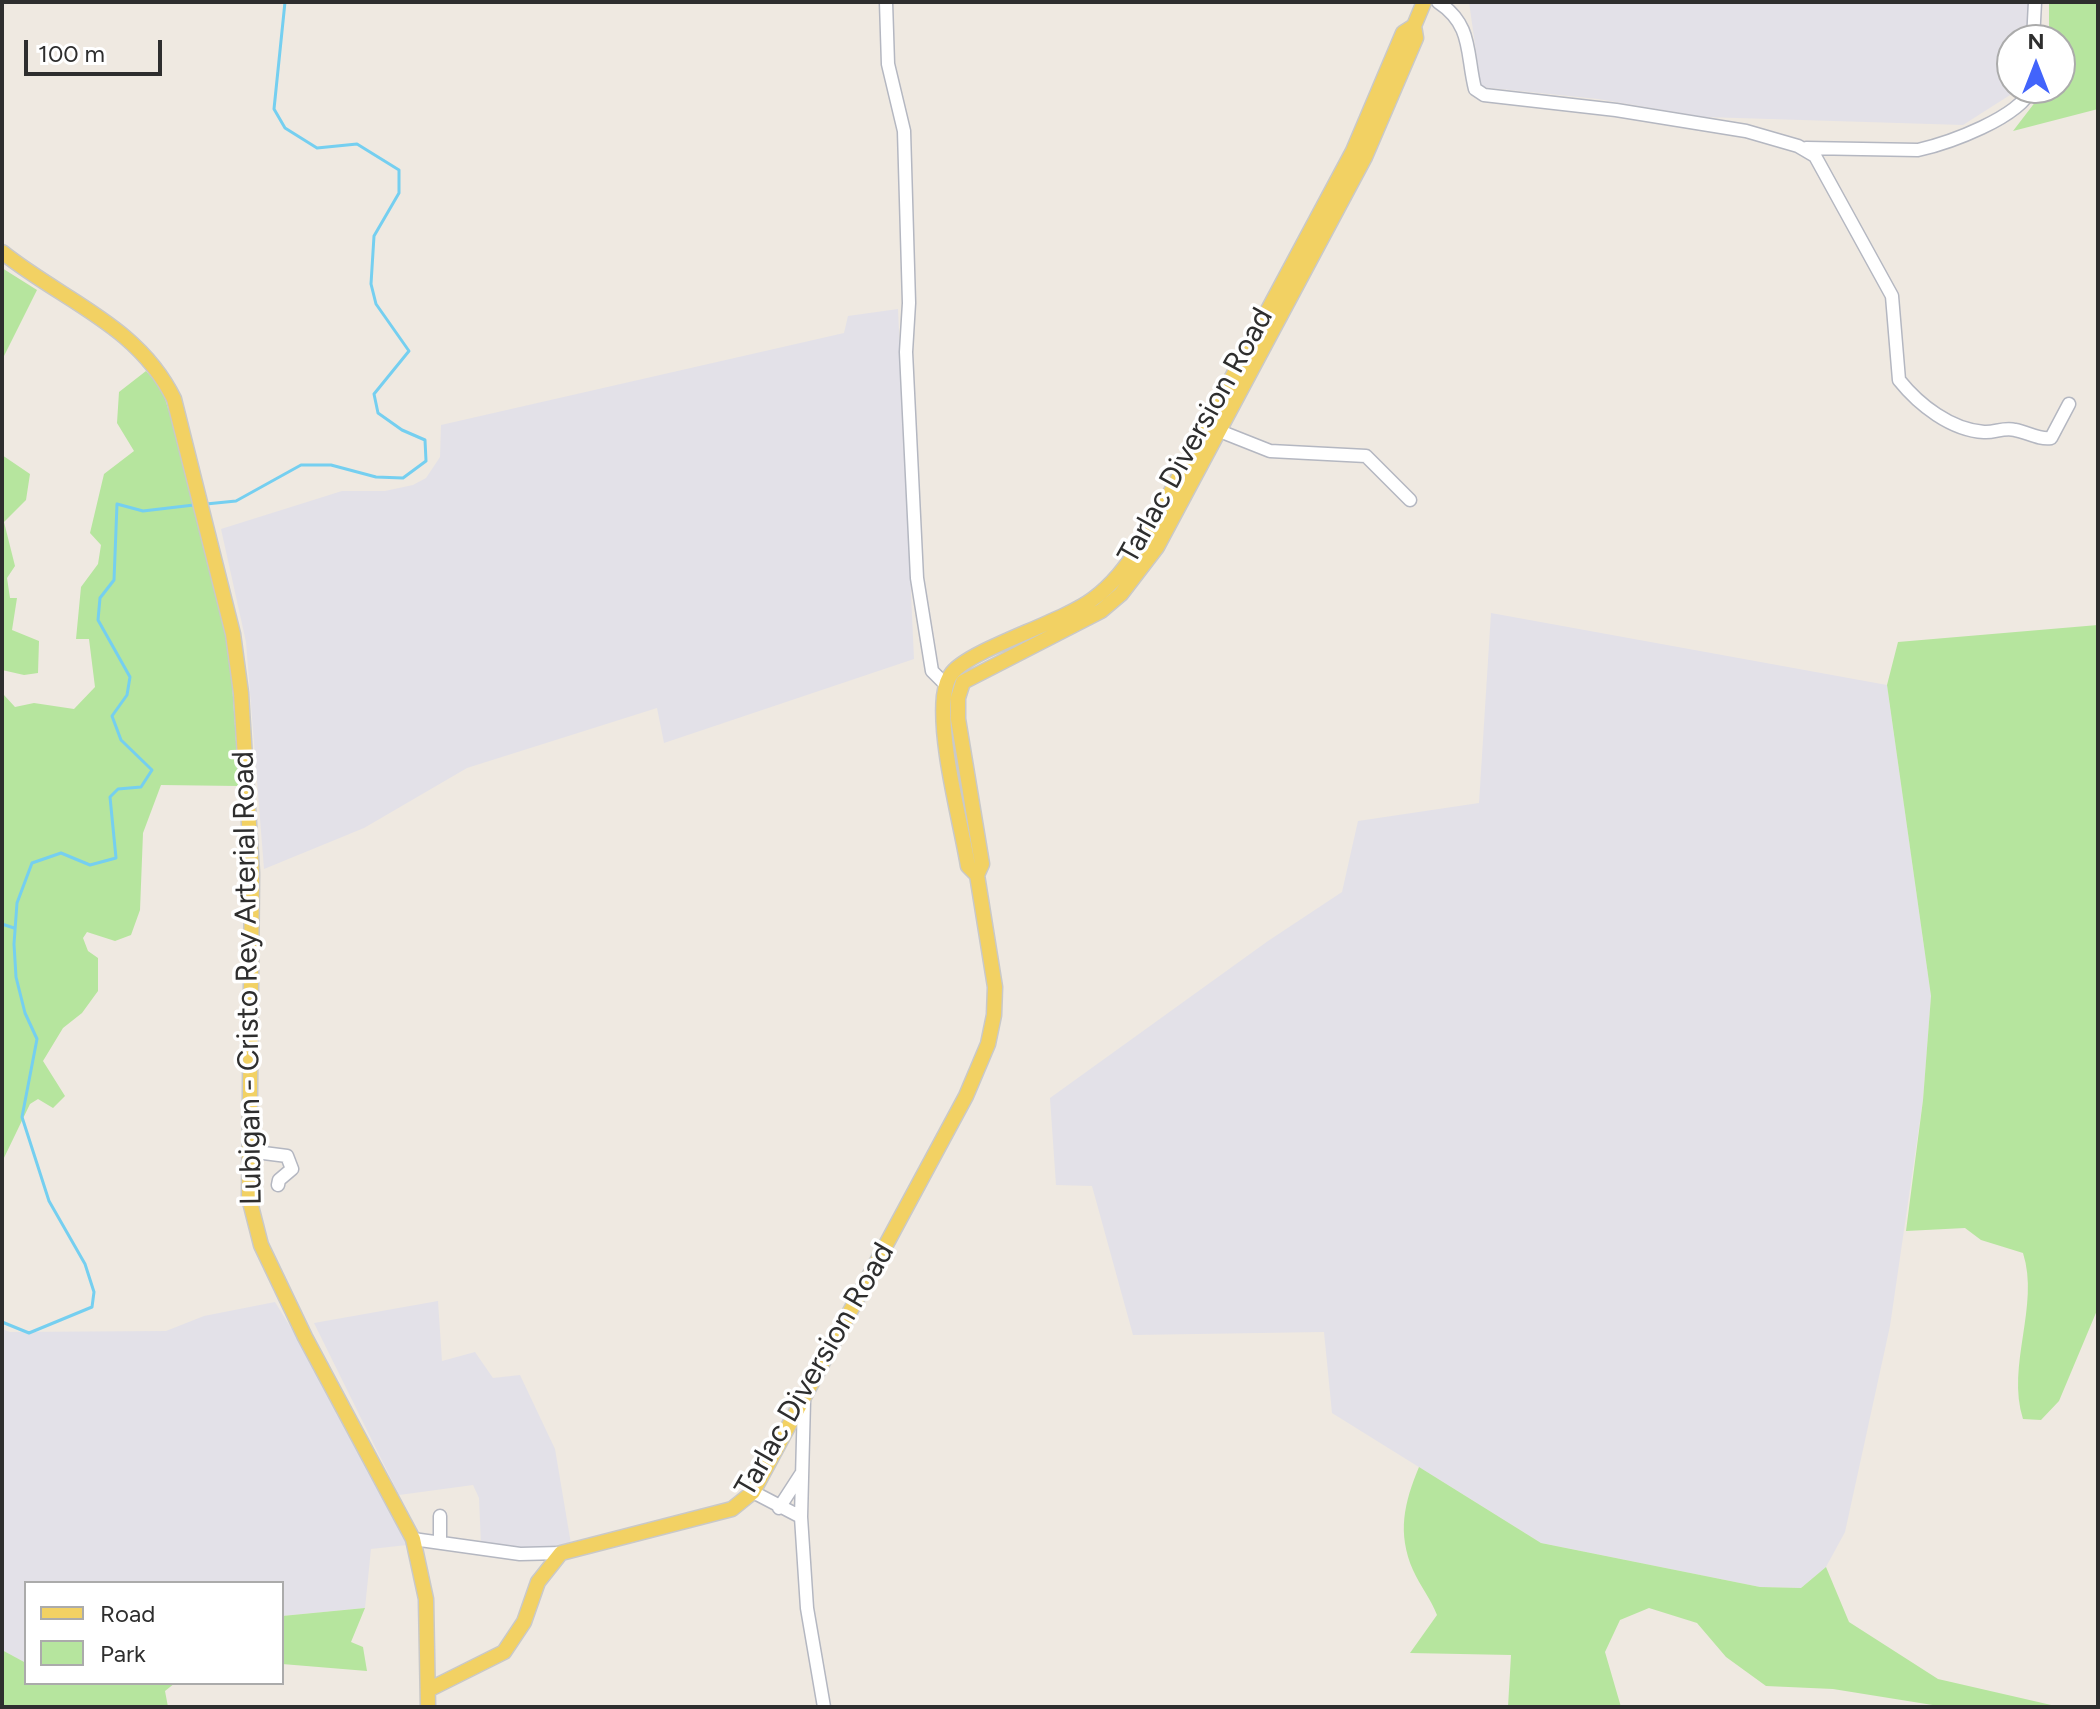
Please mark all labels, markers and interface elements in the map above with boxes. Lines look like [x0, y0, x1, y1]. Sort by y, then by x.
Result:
scale bar [28, 24, 166, 74]
north arrow [1996, 24, 2076, 104]
text: N [2027, 28, 2045, 55]
text: 100 m [38, 39, 105, 68]
street label: Tarlac Diversion Road [1111, 302, 1281, 570]
street label: Lubigan - Cristo Rey Arterial Road [226, 751, 270, 1205]
street label: Tarlac Diversion Road [728, 1237, 902, 1503]
legend [24, 1581, 284, 1685]
text: Road [100, 1599, 155, 1628]
text: Park [100, 1639, 146, 1668]

